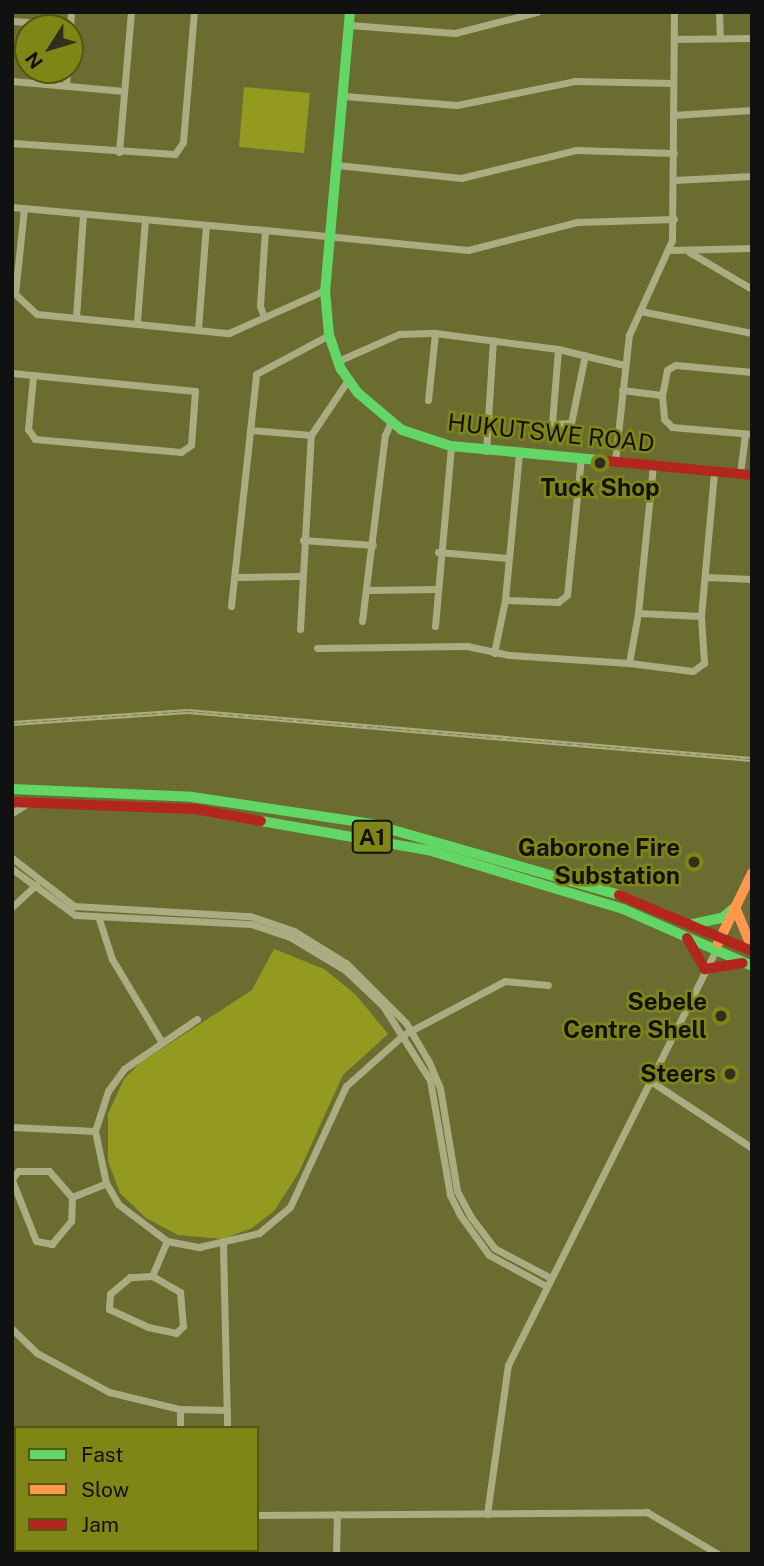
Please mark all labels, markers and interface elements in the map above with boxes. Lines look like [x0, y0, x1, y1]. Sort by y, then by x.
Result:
north arrow [14, 14, 84, 84]
text: N [21, 48, 47, 73]
street label: HUKUTSWE ROAD [446, 408, 656, 458]
marker: Tuck Shop [592, 455, 608, 471]
place label: Tuck Shop [540, 474, 660, 502]
road number: A1 [351, 818, 393, 856]
place label: Gaborone Fire Substation [518, 834, 680, 890]
marker: Gaborone Fire Substation [686, 854, 702, 870]
place label: Sebele Centre Shell [563, 988, 707, 1044]
marker: Sebele Centre Shell [713, 1008, 729, 1024]
place label: Steers [640, 1060, 716, 1088]
marker: Steers [722, 1066, 738, 1082]
legend [14, 1426, 259, 1552]
text: Fast [81, 1442, 123, 1467]
text: Slow [81, 1477, 129, 1502]
text: Jam [81, 1512, 119, 1537]

